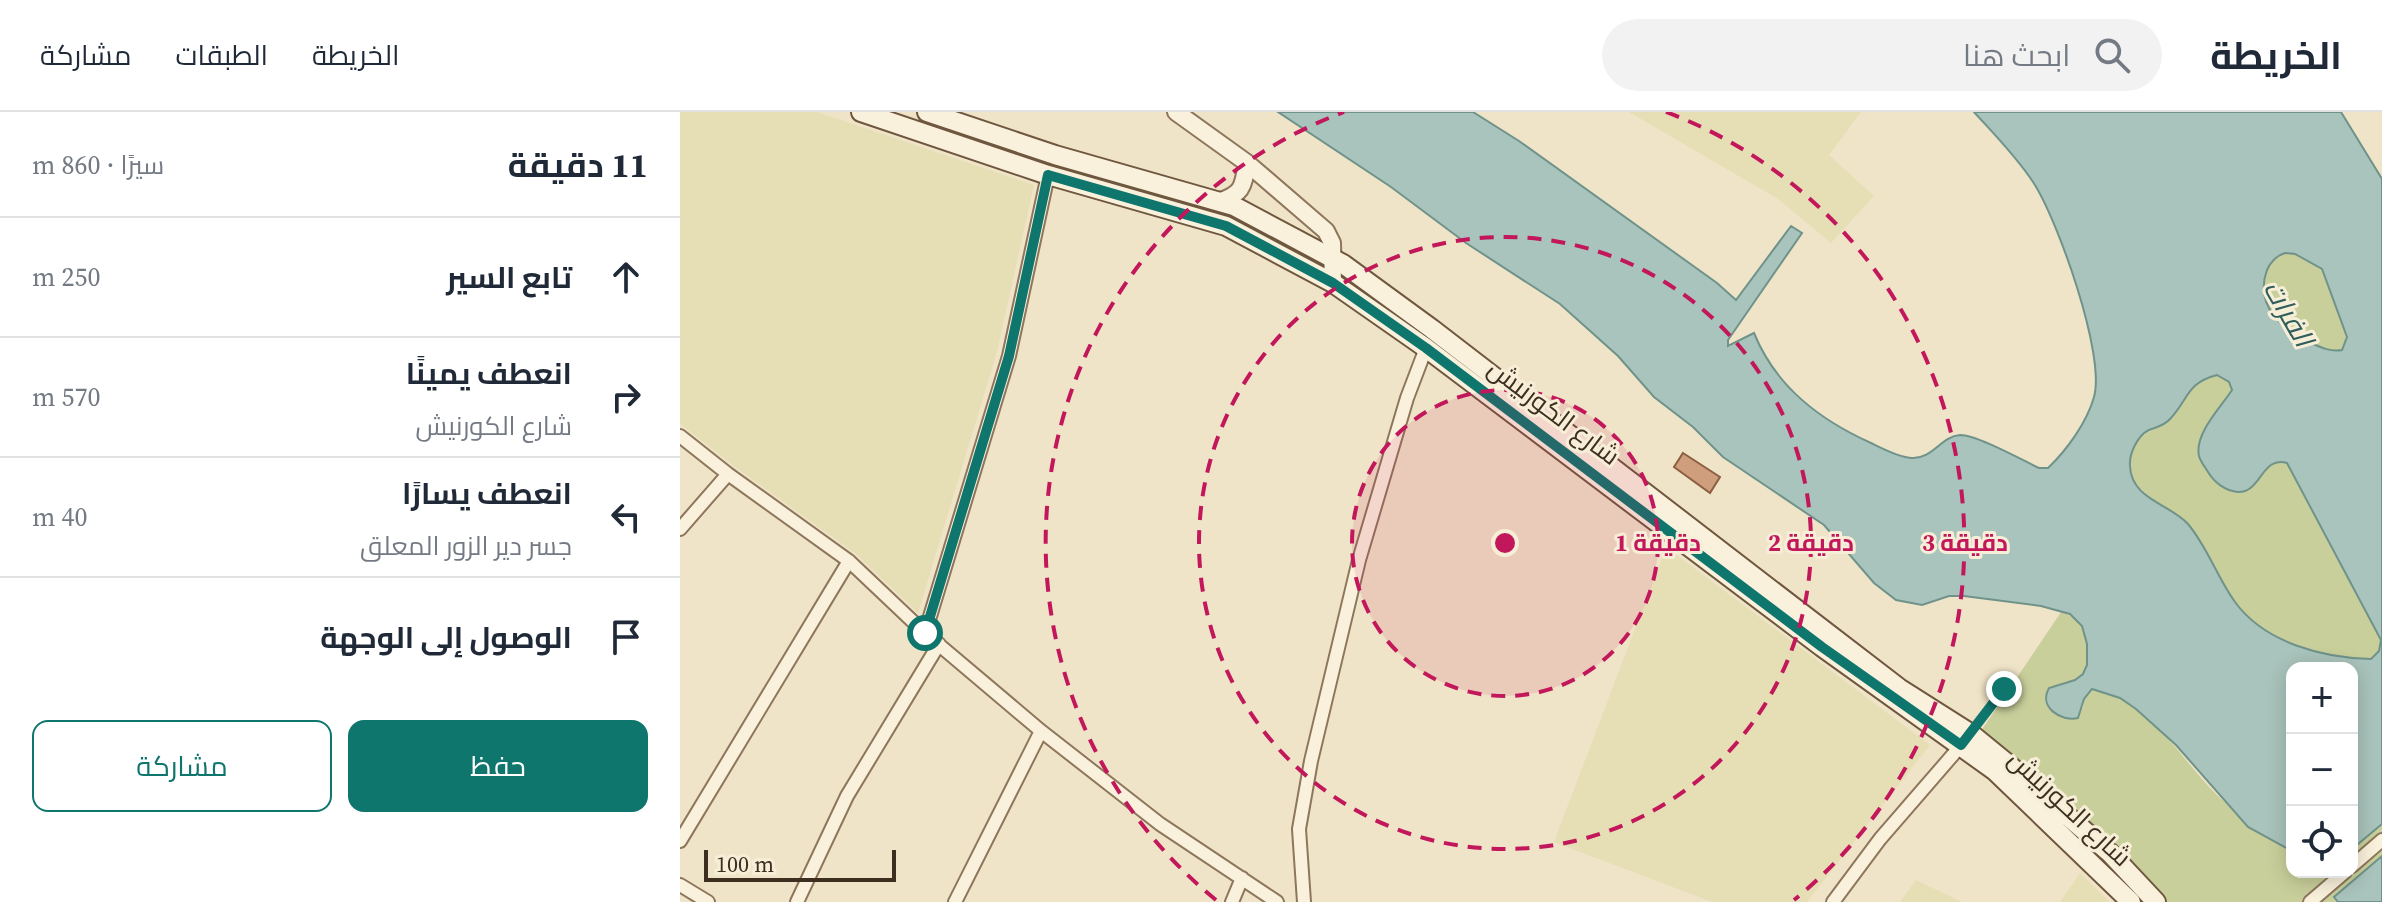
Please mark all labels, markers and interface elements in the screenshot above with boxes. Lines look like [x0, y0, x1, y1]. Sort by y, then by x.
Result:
search box [1602, 19, 2162, 91]
text: الخريطة [2210, 30, 2342, 82]
icon: search [2090, 33, 2134, 77]
text: ابحث هنا [1963, 35, 2070, 76]
text: مشاركة [40, 36, 131, 74]
text: الطبقات [175, 36, 268, 74]
text: الخريطة [312, 36, 399, 74]
text: 11 دقيقة [508, 142, 648, 188]
text: سيرًا · 860 m [32, 147, 164, 183]
icon: ahead [604, 255, 648, 299]
text: تابع السير [446, 257, 572, 298]
text: 250 m [32, 259, 101, 295]
water label: الفرات [2255, 273, 2324, 355]
street label: شارع الكورنيش [1481, 351, 1627, 473]
text: انعطف يمينًا [406, 353, 572, 394]
icon: right [604, 375, 648, 419]
text: 570 m [32, 379, 101, 415]
text: شارع الكورنيش [415, 408, 572, 444]
text: انعطف يسارًا [402, 473, 572, 514]
icon: left [604, 495, 648, 539]
text: 40 m [32, 499, 88, 535]
text: 1 دقيقة [1615, 526, 1701, 559]
text: 2 دقيقة [1768, 526, 1854, 559]
text: 3 دقيقة [1922, 526, 2008, 559]
text: جسر دير الزور المعلق [360, 528, 572, 564]
centre of rings [1491, 529, 1519, 557]
icon: arrive [604, 615, 648, 659]
route start [907, 615, 943, 651]
text: الوصول إلى الوجهة [320, 617, 572, 658]
map controls [2286, 662, 2358, 878]
button: + [2286, 662, 2358, 734]
route end [1986, 671, 2022, 707]
button: مشاركة [32, 720, 332, 812]
button: حفظ [348, 720, 648, 812]
button: − [2286, 734, 2358, 806]
street label: شارع الكورنيش [2000, 741, 2140, 875]
button: locate [2286, 806, 2358, 878]
scale bar [704, 846, 896, 882]
text: 100 m [716, 849, 774, 879]

